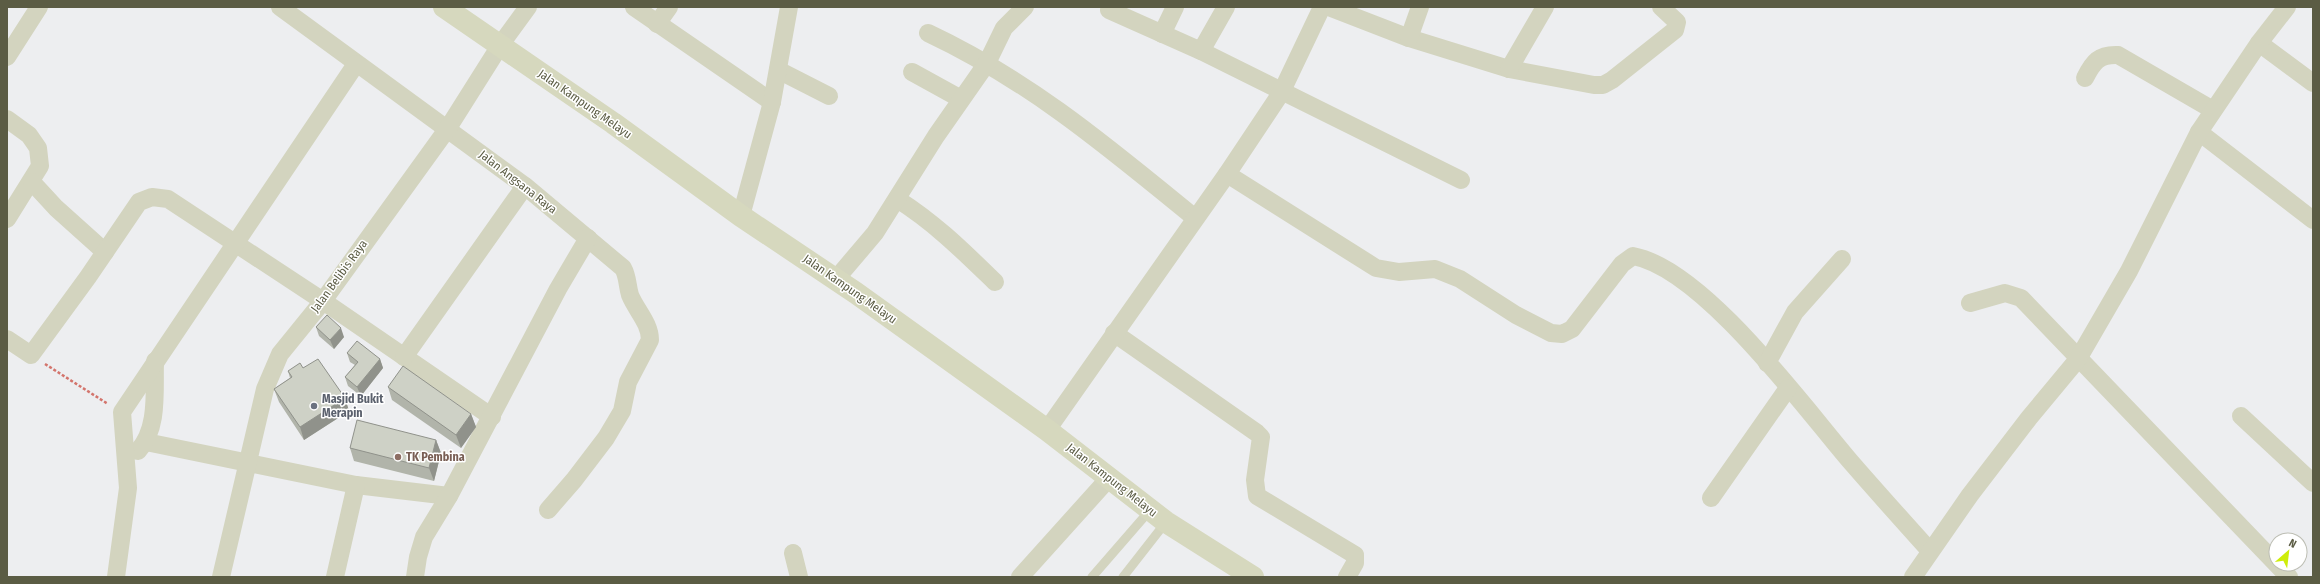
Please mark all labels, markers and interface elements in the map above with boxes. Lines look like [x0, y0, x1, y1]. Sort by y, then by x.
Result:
street label: Jalan Kampung Melayu [536, 66, 634, 142]
street label: Jalan Angsana Raya [476, 147, 560, 217]
street label: Jalan Belibis Raya [308, 237, 370, 315]
street label: Jalan Kampung Melayu [801, 251, 899, 327]
place label: Masjid Bukit Merapin [322, 392, 384, 420]
marker: Masjid Bukit Merapin [309, 401, 319, 411]
street label: Jalan Kampung Melayu [1064, 440, 1160, 520]
place label: TK Pembina [406, 450, 465, 464]
marker: TK Pembina [393, 452, 403, 462]
north arrow [2268, 532, 2308, 572]
text: N [2286, 536, 2298, 551]

